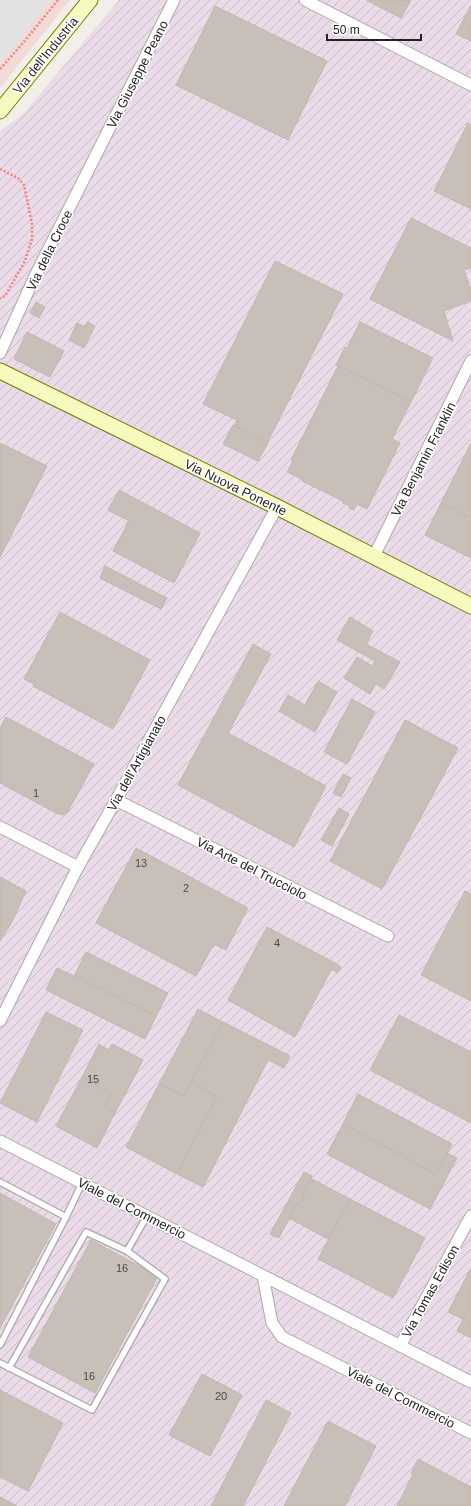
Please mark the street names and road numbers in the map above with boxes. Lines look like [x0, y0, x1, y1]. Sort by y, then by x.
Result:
street label: Via dell'Industria [10, 13, 82, 97]
street label: Via Giuseppe Peano [104, 18, 171, 131]
street label: Via della Croce [23, 207, 75, 293]
street label: Via Benjamin Franklin [388, 400, 459, 519]
street label: Via Nuova Ponente [182, 456, 289, 519]
street label: Via dell'Artigianato [104, 713, 169, 814]
street label: Via Arte del Trucciolo [194, 834, 309, 903]
street label: Viale del Commercio [75, 1175, 189, 1242]
street label: Via Tomas Edison [399, 1242, 462, 1340]
street label: Viale del Commercio [344, 1364, 458, 1431]

